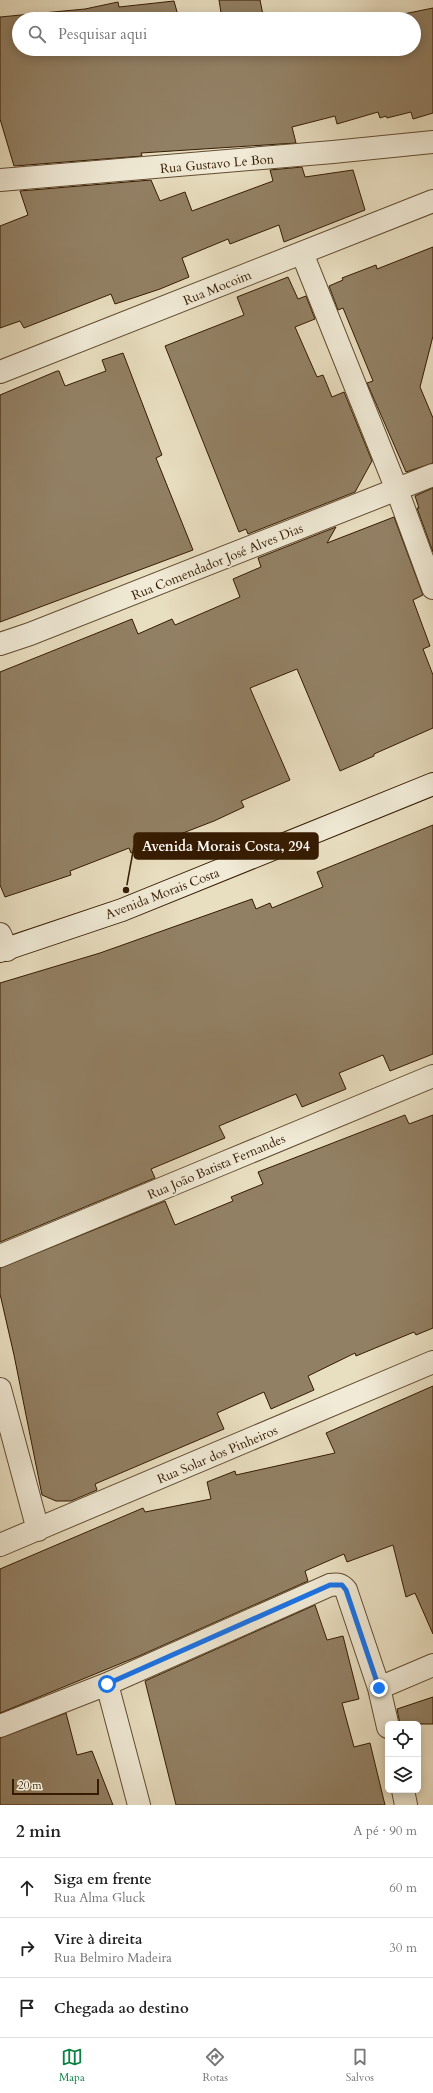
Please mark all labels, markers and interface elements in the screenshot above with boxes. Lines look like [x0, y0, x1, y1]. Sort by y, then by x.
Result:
search box [12, 12, 421, 56]
icon: search [26, 23, 48, 45]
text: Pesquisar aqui [58, 24, 147, 44]
street label: Rua Gustavo Le Bon [159, 150, 275, 178]
street label: Rua Mocoim [181, 266, 254, 310]
street label: Rua Comendador José Alves Dias [129, 519, 306, 605]
callout: Avenida Morais Costa, 294 [134, 833, 318, 859]
text: Avenida Morais Costa, 294 [142, 837, 310, 856]
street label: Avenida Morais Costa [103, 864, 222, 924]
street label: Rua João Batista Fernandes [145, 1130, 288, 1204]
street label: Rua Solar dos Pinheiros [154, 1421, 280, 1488]
route start [98, 1675, 116, 1693]
route end [370, 1679, 388, 1697]
map controls [385, 1721, 421, 1793]
button: locate [385, 1721, 421, 1757]
button: layers [385, 1757, 421, 1793]
scale bar [12, 1777, 99, 1796]
text: 20 m [18, 1778, 42, 1793]
text: 2 min [16, 1820, 61, 1843]
text: A pé · 90 m [353, 1822, 417, 1840]
text: Siga em frente [54, 1869, 152, 1889]
icon: ahead [16, 1877, 38, 1899]
text: 60 m [389, 1879, 417, 1897]
text: Rua Alma Gluck [54, 1889, 146, 1907]
text: Vire à direita [54, 1929, 142, 1949]
icon: right [16, 1937, 38, 1959]
text: 30 m [389, 1939, 417, 1957]
text: Rua Belmiro Madeira [54, 1949, 172, 1967]
icon: arrive [16, 1997, 38, 2019]
text: Chegada ao destino [54, 1998, 189, 2018]
tab: Mapa [59, 2046, 85, 2085]
tab: Rotas [202, 2046, 228, 2085]
tab: Salvos [346, 2046, 374, 2085]

